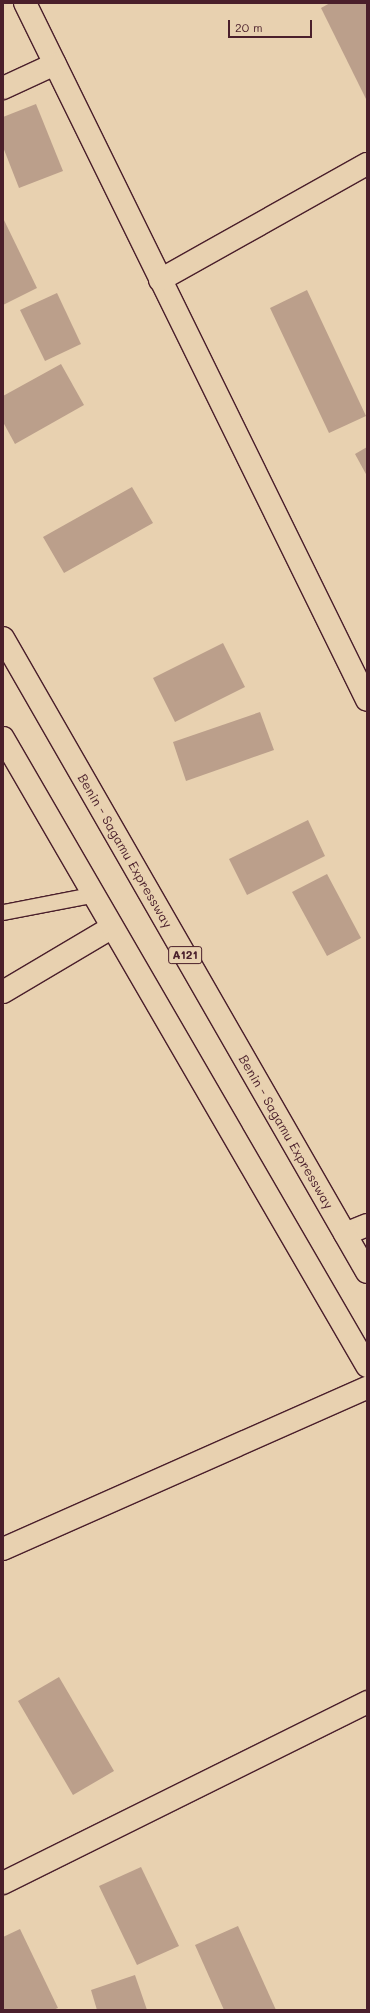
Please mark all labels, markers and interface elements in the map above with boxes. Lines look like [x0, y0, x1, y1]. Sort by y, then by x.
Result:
scale bar [230, 12, 314, 38]
text: 20 m [235, 19, 263, 35]
street label: Benin - Sagamu Expressway [74, 771, 176, 931]
road number: A121 [168, 945, 202, 965]
street label: Benin - Sagamu Expressway [235, 1052, 337, 1212]

